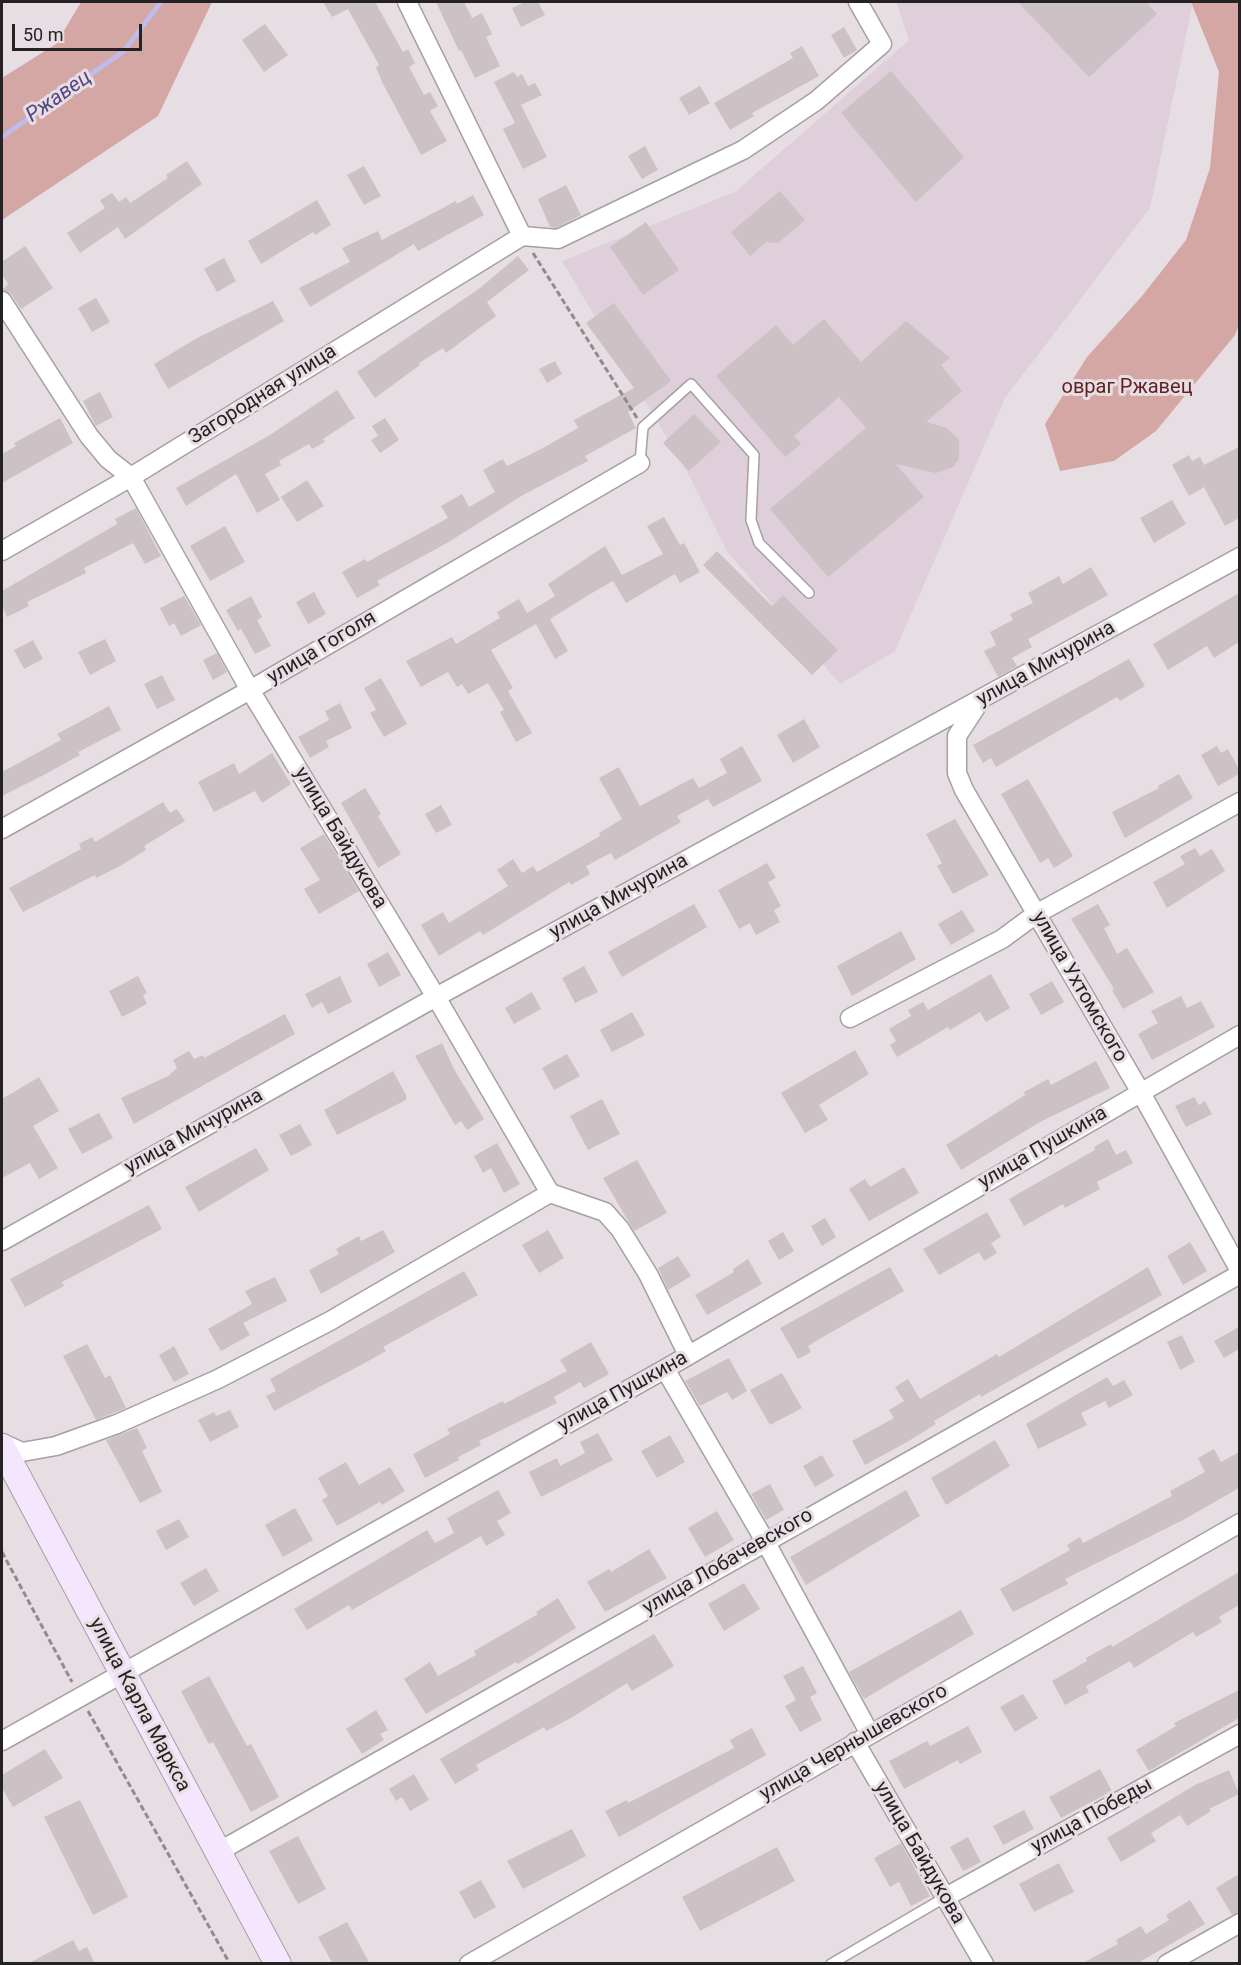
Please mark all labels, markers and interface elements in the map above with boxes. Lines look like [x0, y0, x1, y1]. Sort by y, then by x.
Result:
scale bar [15, 12, 146, 50]
text: 50 m [23, 24, 63, 45]
water label: Ржавец [21, 65, 97, 129]
street label: Загородная улица [185, 340, 341, 450]
park label: овраг Ржавец [1061, 376, 1193, 400]
street label: улица Гоголя [263, 606, 381, 690]
street label: улица Мичурина [973, 616, 1119, 712]
street label: улица Байдукова [288, 763, 392, 913]
street label: улица Мичурина [546, 849, 692, 945]
street label: улица Ухтомского [1026, 907, 1132, 1067]
street label: улица Мичурина [121, 1084, 267, 1180]
street label: улица Пушкина [974, 1101, 1112, 1195]
street label: улица Пушкина [554, 1346, 692, 1438]
street label: улица Лобачевского [639, 1504, 817, 1620]
street label: улица Карла Маркса [83, 1614, 195, 1796]
street label: улица Чернышевского [756, 1679, 952, 1807]
street label: улица Победы [1027, 1773, 1157, 1859]
street label: улица Байдукова [868, 1777, 970, 1929]

